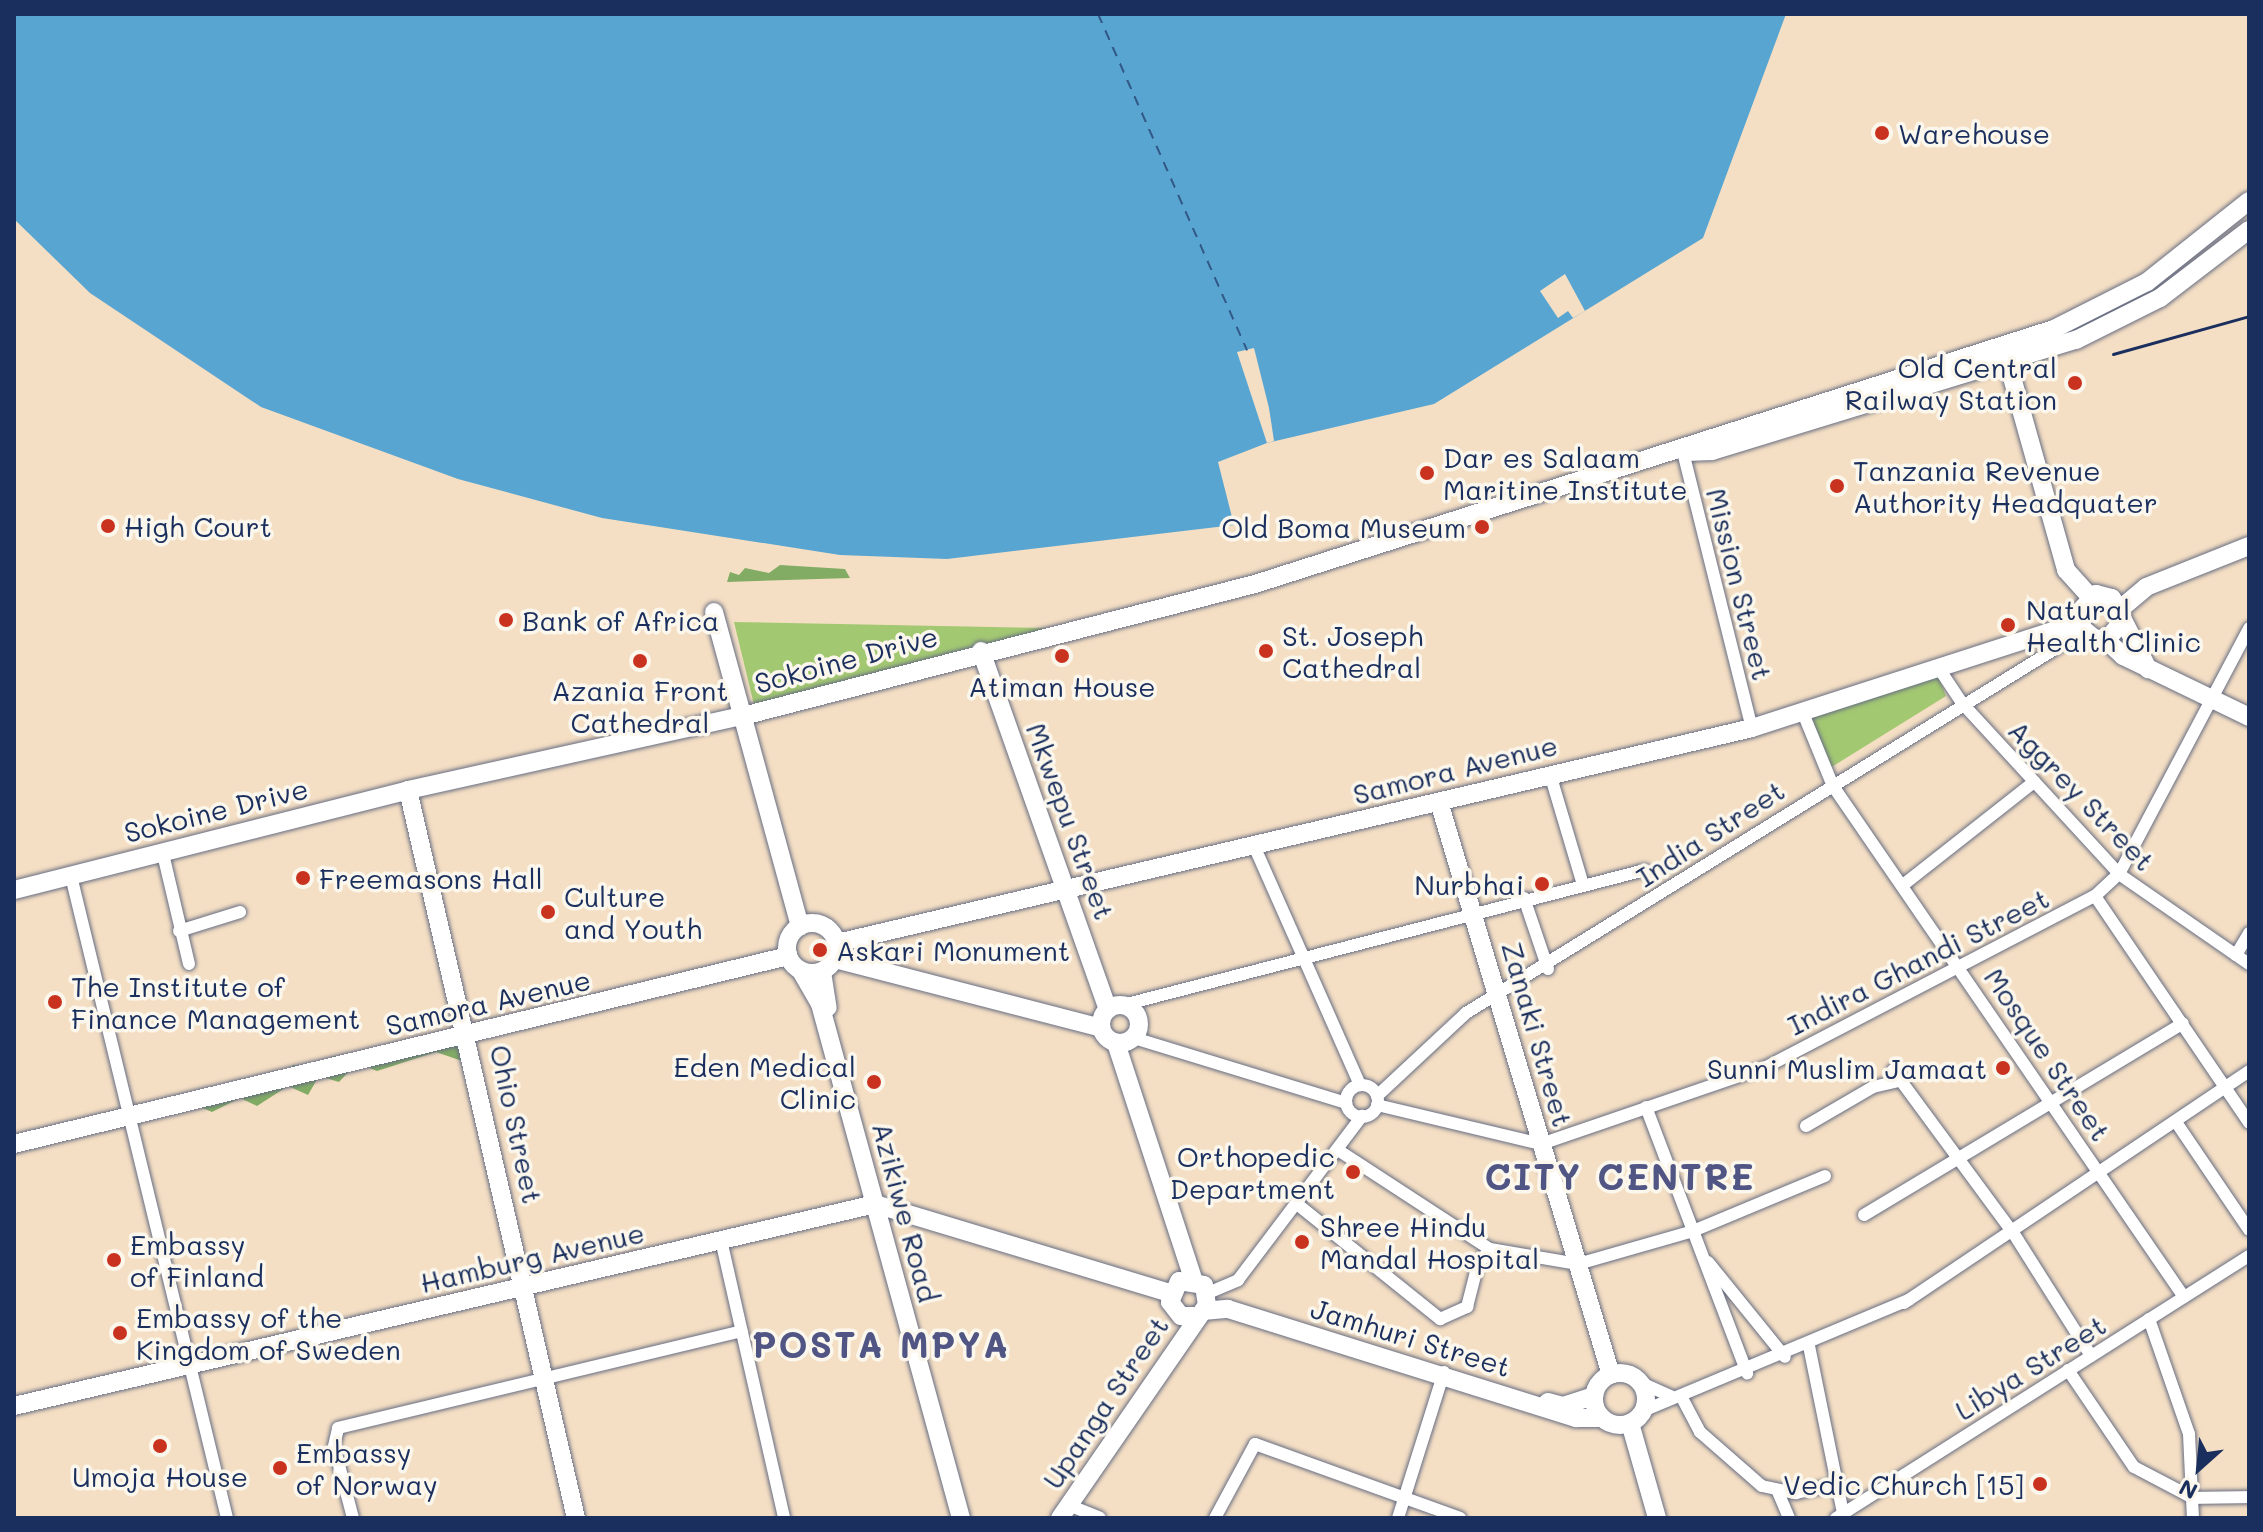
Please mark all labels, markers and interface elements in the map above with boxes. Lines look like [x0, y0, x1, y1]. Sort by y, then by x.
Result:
place label: Warehouse [1898, 116, 2050, 150]
marker: Warehouse [1873, 124, 1891, 142]
place label: Old Central Railway Station [1845, 350, 2057, 416]
marker: Old Central Railway Station [2064, 372, 2086, 394]
place label: Dar es Salaam Maritine Institute [1443, 440, 1688, 506]
place label: Tanzania Revenue Authority Headquater [1853, 453, 2158, 519]
marker: Dar es Salaam Maritine Institute [1418, 464, 1436, 482]
marker: Tanzania Revenue Authority Headquater [1828, 477, 1846, 495]
street label: Mission Street [1700, 484, 1780, 684]
place label: High Court [124, 509, 272, 543]
place label: Old Boma Museum [1221, 510, 1466, 544]
marker: High Court [99, 517, 117, 535]
marker: Old Boma Museum [1473, 518, 1491, 536]
place label: Natural Health Clinic [2026, 592, 2201, 658]
place label: Bank of Africa [522, 603, 719, 637]
marker: Bank of Africa [497, 611, 515, 629]
marker: Natural Health Clinic [1997, 614, 2019, 636]
street label: Sokoine Drive [751, 618, 941, 700]
place label: St. Joseph Cathedral [1282, 618, 1423, 684]
marker: St. Joseph Cathedral [1257, 642, 1275, 660]
marker: Atiman House [1053, 647, 1071, 665]
marker: Azania Front Cathedral [631, 652, 649, 670]
place label: Atiman House [968, 669, 1156, 703]
place label: Azania Front Cathedral [551, 673, 729, 739]
street label: Aggrey Street [2002, 713, 2162, 877]
street label: Mkwepu Street [1020, 718, 1122, 924]
street label: Samora Avenue [1349, 727, 1561, 811]
street label: Sokoine Drive [121, 771, 311, 849]
street label: India Street [1630, 773, 1790, 893]
place label: Freemasons Hall [319, 861, 543, 895]
place label: Nurbhai [1414, 867, 1524, 901]
marker: Freemasons Hall [294, 869, 312, 887]
marker: Nurbhai [1531, 873, 1553, 895]
place label: Culture and Youth [564, 879, 702, 945]
street label: Indira Ghandi Street [1782, 881, 2054, 1041]
marker: Culture and Youth [539, 903, 557, 921]
place label: Askari Monument [836, 933, 1070, 967]
street label: Zanaki Street [1496, 938, 1580, 1130]
marker: Askari Monument [811, 941, 829, 959]
street label: Mosque Street [1978, 961, 2118, 1147]
street label: Samora Avenue [382, 962, 594, 1042]
place label: The Institute of Finance Management [71, 969, 360, 1035]
marker: The Institute of Finance Management [46, 993, 64, 1011]
street label: Ohio Street [484, 1042, 550, 1206]
place label: Eden Medical Clinic [673, 1049, 856, 1115]
place label: Sunni Muslim Jamaat [1707, 1051, 1987, 1085]
marker: Sunni Muslim Jamaat [1994, 1059, 2012, 1077]
marker: Eden Medical Clinic [863, 1071, 885, 1093]
street label: Azikiwe Road [866, 1118, 946, 1306]
place label: Orthopedic Department [1170, 1139, 1335, 1205]
district label: CITY CENTRE [1484, 1154, 1756, 1198]
marker: Orthopedic Department [1342, 1161, 1364, 1183]
place label: Shree Hindu Mandal Hospital [1320, 1209, 1539, 1275]
street label: Hamburg Avenue [417, 1215, 647, 1299]
place label: Embassy of Finland [130, 1227, 264, 1293]
marker: Shree Hindu Mandal Hospital [1291, 1231, 1313, 1253]
marker: Embassy of Finland [105, 1251, 123, 1269]
street label: Jamhuri Street [1307, 1291, 1515, 1383]
place label: Embassy of the Kingdom of Sweden [136, 1300, 401, 1366]
street label: Libya Street [1948, 1307, 2112, 1427]
street label: Upanga Street [1035, 1309, 1175, 1495]
district label: POSTA MPYA [752, 1322, 1010, 1366]
marker: Embassy of the Kingdom of Sweden [111, 1324, 129, 1342]
north arrow [2159, 1428, 2239, 1508]
place label: Embassy of Norway [296, 1435, 438, 1501]
marker: Umoja House [151, 1437, 169, 1455]
place label: Umoja House [72, 1459, 248, 1493]
marker: Embassy of Norway [271, 1459, 289, 1477]
place label: Vedic Church [15] [1783, 1467, 2024, 1501]
text: N [2174, 1473, 2202, 1507]
marker: Vedic Church [15] [2031, 1475, 2049, 1493]

